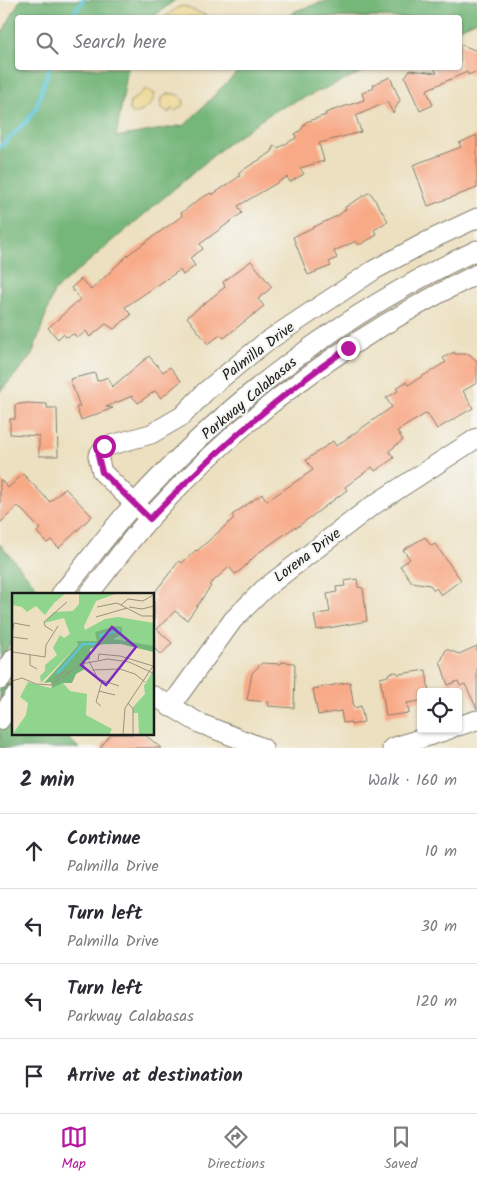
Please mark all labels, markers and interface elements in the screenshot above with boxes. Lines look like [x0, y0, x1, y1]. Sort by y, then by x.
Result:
search box [15, 15, 462, 70]
text: Search here [73, 28, 167, 58]
icon: search [33, 29, 61, 57]
street label: Palmilla Drive [217, 316, 300, 387]
route end [337, 337, 360, 360]
street label: Parkway Calabasas [196, 351, 303, 446]
route start [93, 435, 116, 458]
street label: Lorena Drive [269, 522, 347, 589]
inset map [12, 593, 155, 736]
map controls [417, 688, 462, 733]
button: locate [417, 688, 462, 733]
text: 2 min [20, 764, 75, 797]
text: Walk · 160 m [368, 768, 457, 793]
text: Continue [67, 824, 140, 854]
icon: ahead [20, 837, 48, 865]
text: 10 m [425, 839, 457, 864]
text: Palmilla Drive [67, 854, 159, 879]
text: Turn left [67, 899, 142, 929]
icon: left [20, 912, 48, 940]
text: 30 m [421, 914, 457, 939]
text: Palmilla Drive [67, 929, 159, 954]
text: Turn left [67, 974, 142, 1004]
icon: left [20, 987, 48, 1015]
text: 120 m [416, 989, 457, 1014]
text: Parkway Calabasas [67, 1004, 194, 1029]
text: Arrive at destination [67, 1061, 243, 1091]
icon: arrive [20, 1062, 48, 1090]
tab: Map [60, 1123, 88, 1175]
tab: Directions [207, 1123, 265, 1175]
tab: Saved [384, 1123, 417, 1175]

